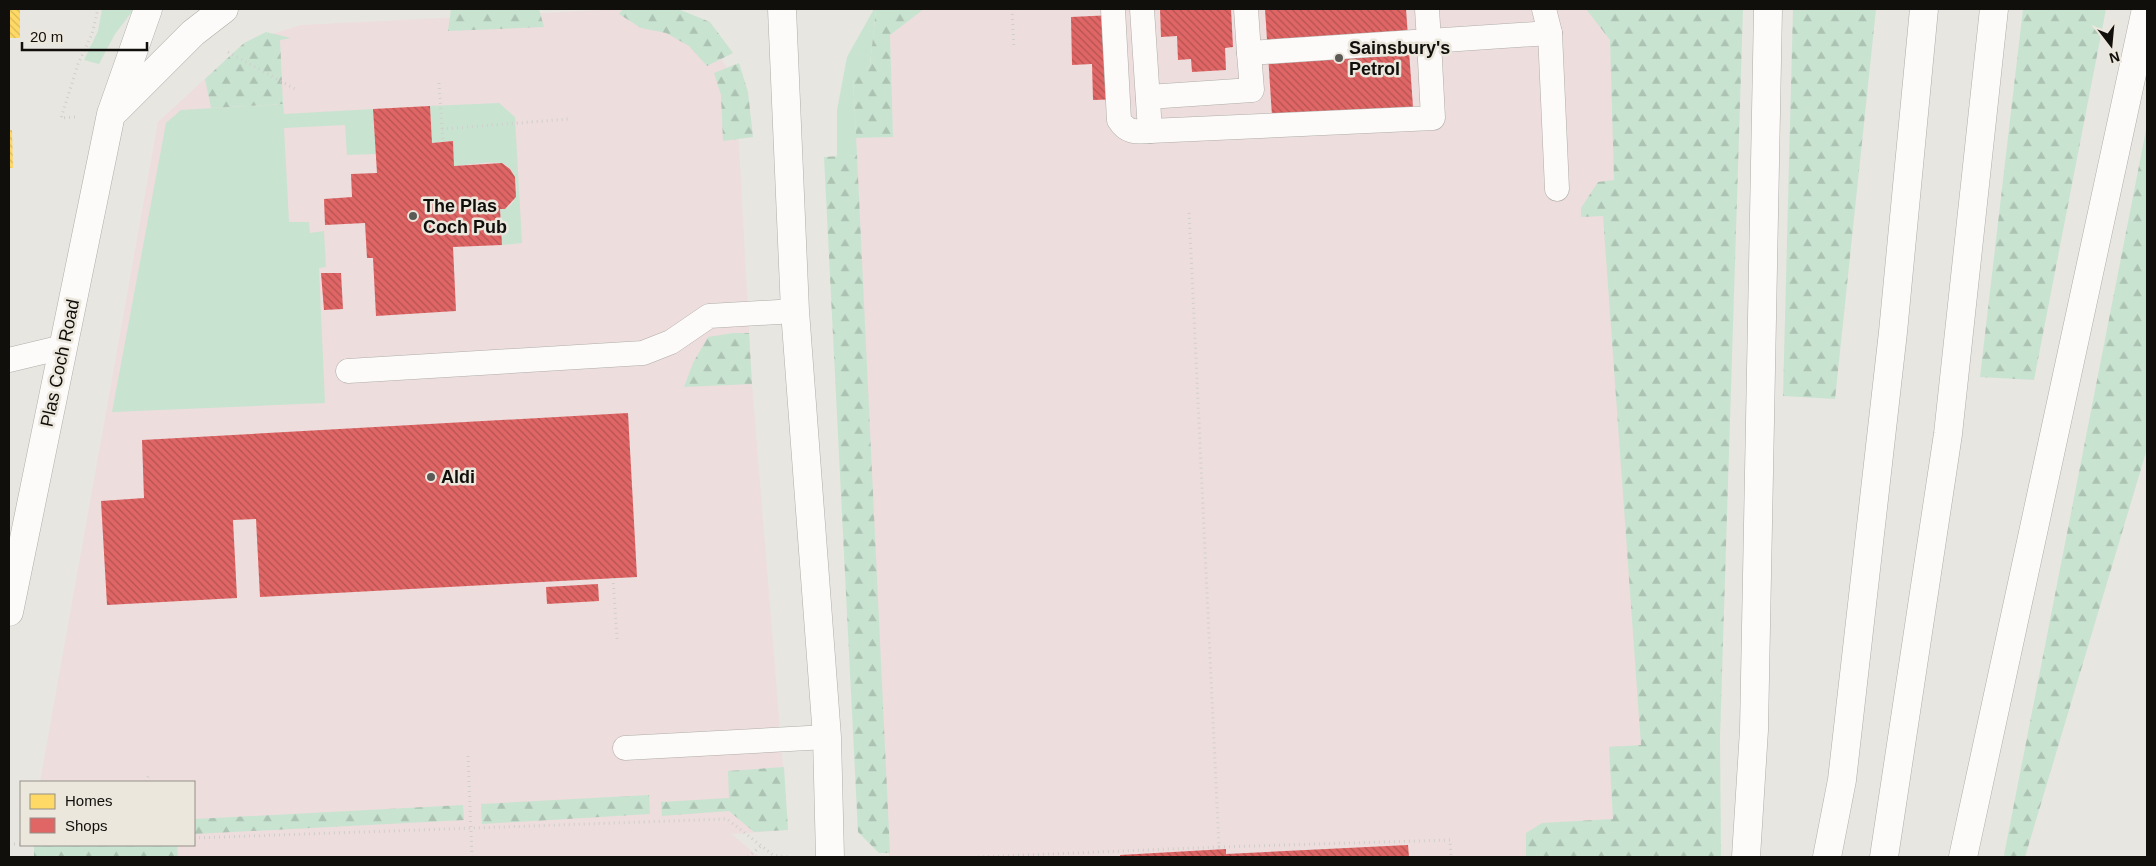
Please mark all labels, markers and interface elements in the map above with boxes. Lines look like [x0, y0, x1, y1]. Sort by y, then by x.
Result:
scale bar [22, 20, 148, 52]
north arrow [2086, 20, 2136, 70]
text: 20 m [30, 28, 63, 45]
place label: Sainsbury's Petrol [1349, 38, 1450, 79]
text: N [2108, 48, 2122, 67]
marker: Sainsbury's Petrol [1333, 52, 1345, 64]
place label: The Plas Coch Pub [423, 196, 507, 237]
marker: The Plas Coch Pub [407, 210, 419, 222]
street label: Plas Coch Road [37, 297, 83, 429]
place label: Aldi [441, 467, 475, 487]
marker: Aldi [425, 471, 437, 483]
legend [20, 781, 195, 846]
text: Homes [65, 792, 113, 809]
text: Shops [65, 817, 108, 834]

